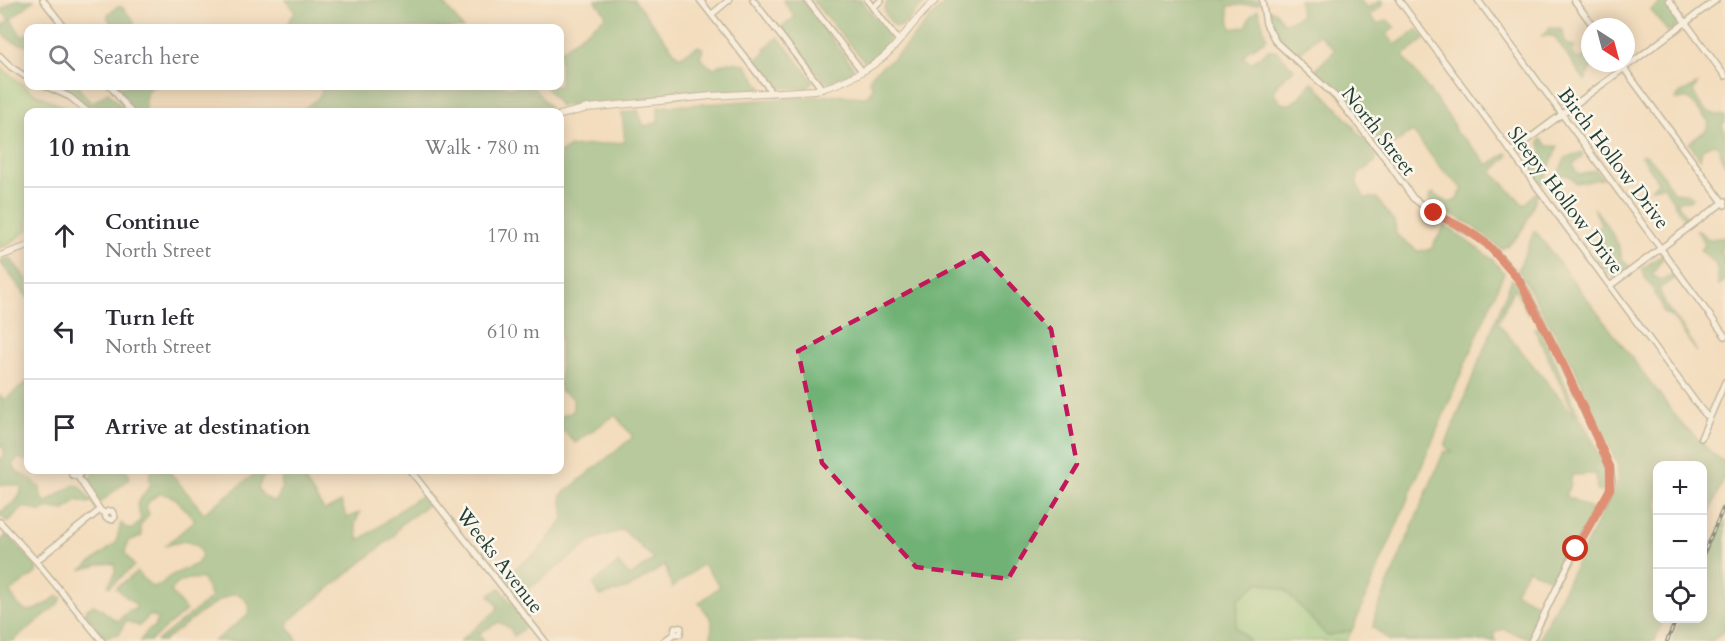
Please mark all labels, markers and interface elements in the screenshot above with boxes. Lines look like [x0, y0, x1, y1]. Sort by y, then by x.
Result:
north arrow [1581, 18, 1635, 72]
search box [24, 24, 564, 90]
icon: search [45, 41, 78, 74]
text: Search here [93, 42, 200, 72]
street label: North Street [1335, 81, 1422, 182]
street label: Birch Hollow Drive [1552, 82, 1676, 234]
street label: Sleepy Hollow Drive [1501, 121, 1630, 280]
text: 10 min [48, 130, 131, 165]
text: Walk · 780 m [425, 134, 540, 161]
route end [1420, 199, 1446, 225]
text: Continue [105, 207, 200, 237]
icon: ahead [48, 219, 81, 252]
text: 170 m [487, 222, 540, 249]
text: North Street [105, 237, 211, 264]
text: Turn left [105, 303, 194, 333]
icon: left [48, 315, 81, 348]
text: 610 m [487, 318, 540, 345]
text: North Street [105, 333, 211, 360]
icon: arrive [48, 411, 81, 444]
text: Arrive at destination [105, 412, 310, 442]
map controls [1653, 461, 1707, 623]
button: + [1653, 461, 1707, 515]
street label: Weeks Avenue [449, 501, 550, 619]
button: − [1653, 515, 1707, 569]
route start [1562, 535, 1588, 561]
button: locate [1653, 569, 1707, 623]

